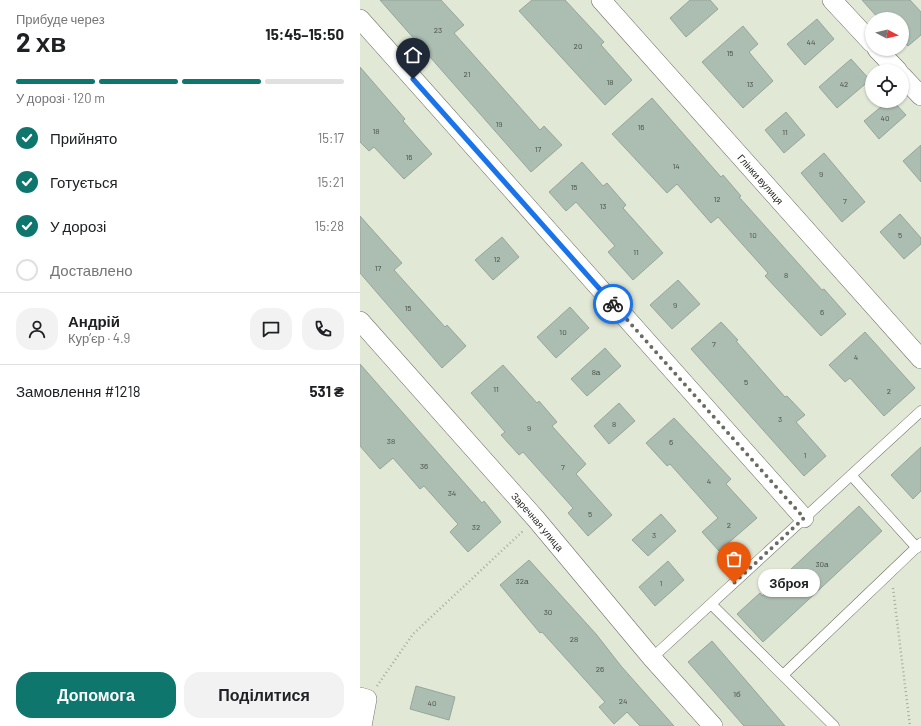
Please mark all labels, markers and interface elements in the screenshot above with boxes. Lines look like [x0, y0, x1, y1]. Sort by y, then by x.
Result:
text: Прибуде через [16, 11, 105, 27]
north arrow [865, 12, 909, 56]
map controls [865, 12, 909, 108]
text: 15:45–15:50 [265, 25, 344, 43]
house number: 23 [434, 25, 442, 35]
text: 2 хв [16, 26, 66, 57]
house number: 44 [807, 37, 815, 47]
pin [396, 38, 430, 79]
house number: 20 [574, 41, 582, 51]
icon: home [402, 44, 424, 66]
house number: 15 [727, 48, 733, 58]
button: locate [865, 64, 909, 108]
house number: 21 [464, 69, 471, 79]
house number: 18 [607, 77, 613, 87]
house number: 13 [747, 79, 753, 89]
house number: 42 [840, 79, 848, 89]
text: У дорозі · 120 m [16, 90, 105, 106]
house number: 40 [881, 113, 889, 123]
house number: 19 [496, 119, 502, 129]
house number: 16 [638, 122, 644, 132]
house number: 18 [373, 126, 379, 136]
icon: check [16, 127, 38, 149]
house number: 11 [782, 127, 788, 137]
text: Прийнято [50, 129, 117, 147]
text: 15:17 [318, 130, 344, 146]
house number: 17 [535, 144, 542, 154]
house number: 16 [406, 152, 412, 162]
street label: Глінки вулиця [735, 152, 786, 207]
house number: 14 [672, 161, 680, 171]
house number: 9 [819, 169, 823, 179]
icon: check [16, 171, 38, 193]
text: Готується [50, 173, 118, 191]
text: 15:21 [317, 174, 344, 190]
house number: 15 [571, 182, 577, 192]
house number: 12 [713, 194, 721, 204]
house number: 7 [843, 196, 847, 206]
house number: 13 [600, 201, 606, 211]
icon: check [16, 215, 38, 237]
text: У дорозі [50, 217, 106, 235]
text: 15:28 [315, 218, 344, 234]
house number: 10 [749, 230, 757, 240]
house number: 5 [898, 230, 902, 240]
house number: 11 [633, 247, 639, 257]
house number: 12 [493, 254, 501, 264]
text: Доставлено [50, 261, 133, 279]
house number: 17 [375, 263, 382, 273]
house number: 8 [784, 270, 788, 280]
courier [593, 284, 633, 324]
icon: bike [602, 293, 624, 315]
house number: 9 [673, 300, 677, 310]
house number: 15 [405, 303, 411, 313]
house number: 6 [820, 307, 824, 317]
button: person [16, 308, 58, 350]
button: chat [250, 308, 292, 350]
button: phone [302, 308, 344, 350]
text: Андрій [68, 312, 120, 330]
house number: 10 [559, 327, 567, 337]
text: Кур’єр · 4.9 [68, 330, 130, 346]
house number: 7 [712, 339, 716, 349]
house number: 4 [854, 352, 858, 362]
house number: 8а [592, 367, 601, 377]
house number: 5 [744, 377, 748, 387]
text: Замовлення #1218 [16, 382, 141, 400]
text: 531 ₴ [310, 382, 344, 400]
house number: 11 [493, 384, 499, 394]
house number: 2 [887, 386, 891, 396]
house number: 3 [778, 414, 782, 424]
house number: 8 [612, 419, 616, 429]
house number: 9 [527, 423, 531, 433]
house number: 38 [387, 436, 395, 446]
house number: 6 [669, 437, 673, 447]
house number: 1 [804, 450, 807, 460]
house number: 36 [420, 461, 428, 471]
house number: 7 [561, 462, 565, 472]
house number: 4 [707, 476, 711, 486]
house number: 34 [448, 488, 456, 498]
street label: Заречная улица [509, 490, 566, 554]
house number: 5 [588, 509, 592, 519]
house number: 2 [727, 520, 731, 530]
house number: 32 [472, 522, 480, 532]
house number: 3 [652, 530, 656, 540]
pin [717, 542, 751, 583]
icon: bag [723, 548, 745, 570]
house number: 30а [815, 559, 829, 569]
callout: Зброя [758, 569, 820, 597]
text: Зброя [769, 575, 809, 591]
house number: 32а [516, 576, 529, 586]
house number: 1 [660, 578, 663, 588]
house number: 30 [544, 607, 552, 617]
house number: 28 [570, 634, 578, 644]
house number: 26 [596, 664, 604, 674]
button: Допомога [16, 672, 176, 718]
button: Поділитися [184, 672, 344, 718]
house number: 1б [733, 689, 741, 699]
house number: 24 [619, 696, 627, 706]
house number: 40 [428, 698, 436, 708]

